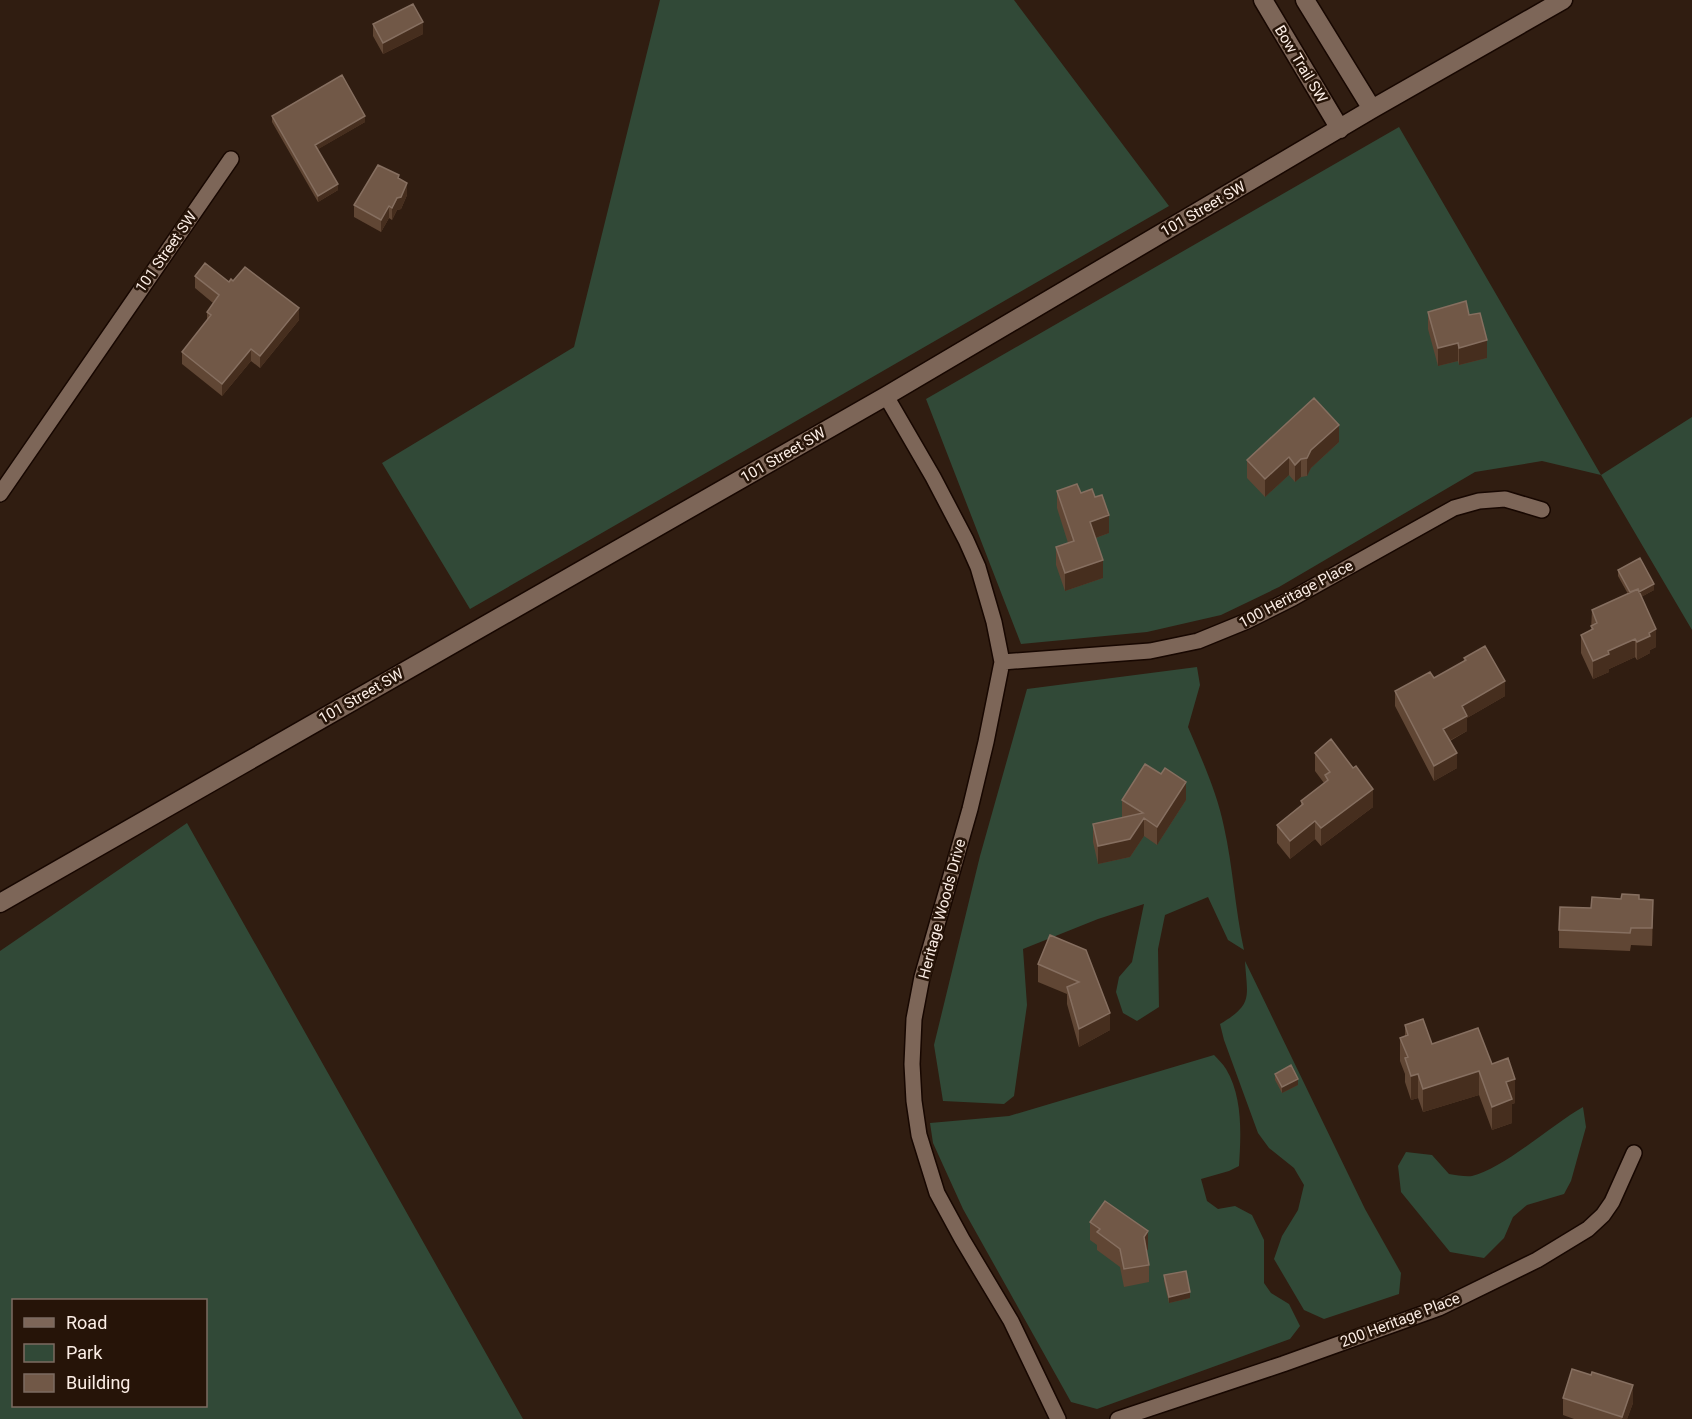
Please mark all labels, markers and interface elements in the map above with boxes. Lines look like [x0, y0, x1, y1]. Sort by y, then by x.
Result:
street label: Bow Trail SW [1271, 22, 1331, 106]
street label: 101 Street SW [1158, 178, 1248, 240]
street label: 101 Street SW [132, 208, 200, 296]
street label: 101 Street SW [738, 424, 828, 486]
street label: 100 Heritage Place [1236, 556, 1356, 632]
street label: 101 Street SW [316, 665, 406, 727]
street label: Heritage Woods Drive [915, 837, 969, 981]
street label: 200 Heritage Place [1338, 1289, 1462, 1351]
legend [12, 1299, 207, 1407]
text: Road [66, 1312, 107, 1333]
text: Park [66, 1342, 103, 1363]
text: Building [66, 1372, 130, 1393]

